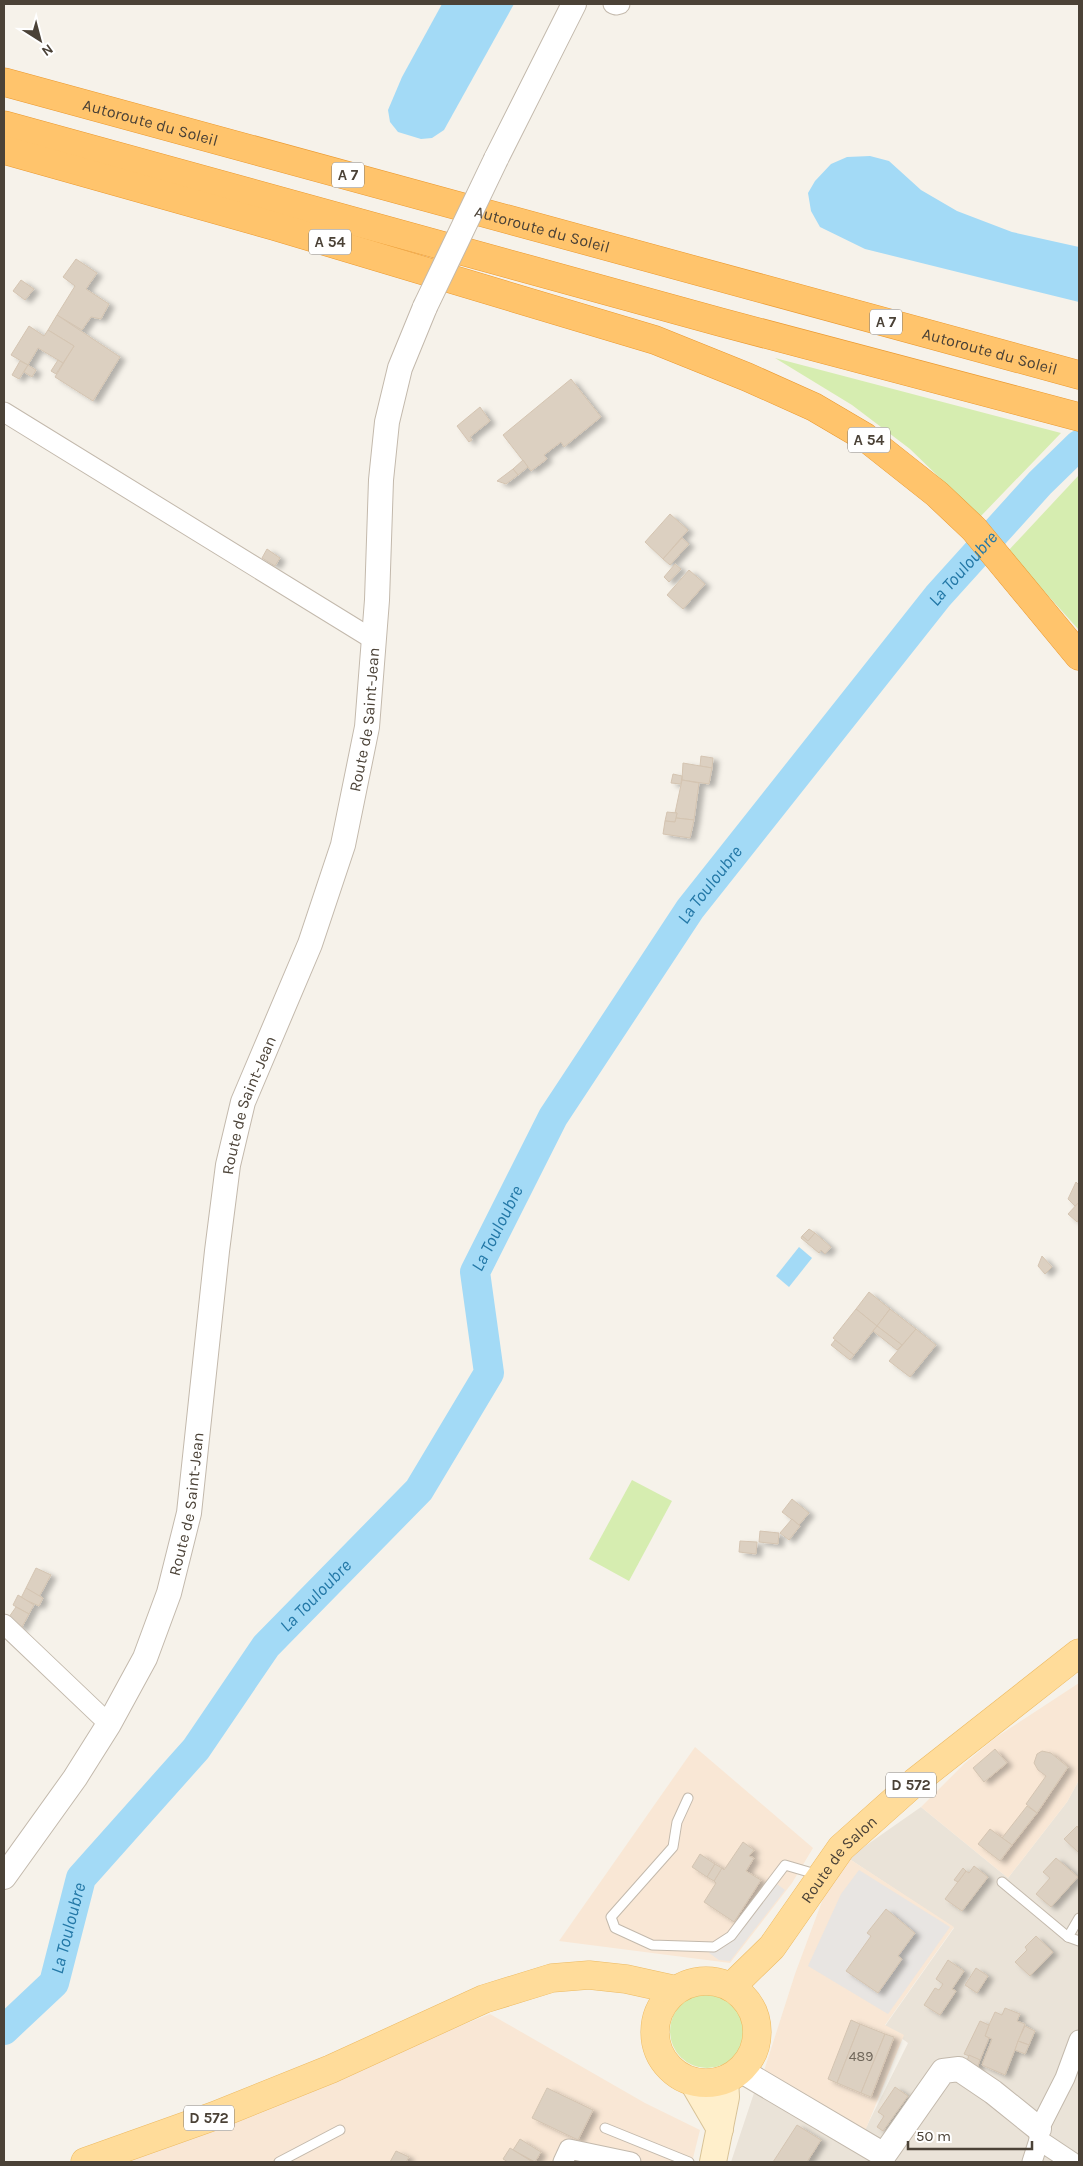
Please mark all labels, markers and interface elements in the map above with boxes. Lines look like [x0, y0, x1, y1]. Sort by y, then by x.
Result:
north arrow [15, 15, 65, 65]
text: N [38, 40, 56, 60]
street label: Autoroute du Soleil [81, 94, 220, 149]
road number: A 7 [332, 162, 364, 188]
street label: Autoroute du Soleil [473, 201, 612, 256]
road number: A 54 [309, 230, 351, 254]
road number: A 7 [870, 310, 902, 334]
street label: Autoroute du Soleil [920, 323, 1060, 378]
road number: A 54 [848, 428, 890, 452]
water label: La Touloubre [923, 527, 1002, 610]
street label: Route de Saint-Jean [345, 647, 383, 793]
water label: La Touloubre [672, 841, 747, 928]
street label: Route de Saint-Jean [217, 1033, 280, 1176]
water label: La Touloubre [466, 1182, 528, 1275]
street label: Route de Saint-Jean [164, 1431, 207, 1578]
water label: La Touloubre [275, 1555, 356, 1637]
road number: D 572 [886, 1772, 936, 1798]
street label: Route de Salon [796, 1811, 881, 1906]
water label: La Touloubre [46, 1881, 90, 1976]
house number: 489 [849, 2048, 873, 2065]
road number: D 572 [184, 2106, 234, 2130]
scale bar [908, 2118, 1032, 2150]
text: 50 m [916, 2127, 951, 2145]

